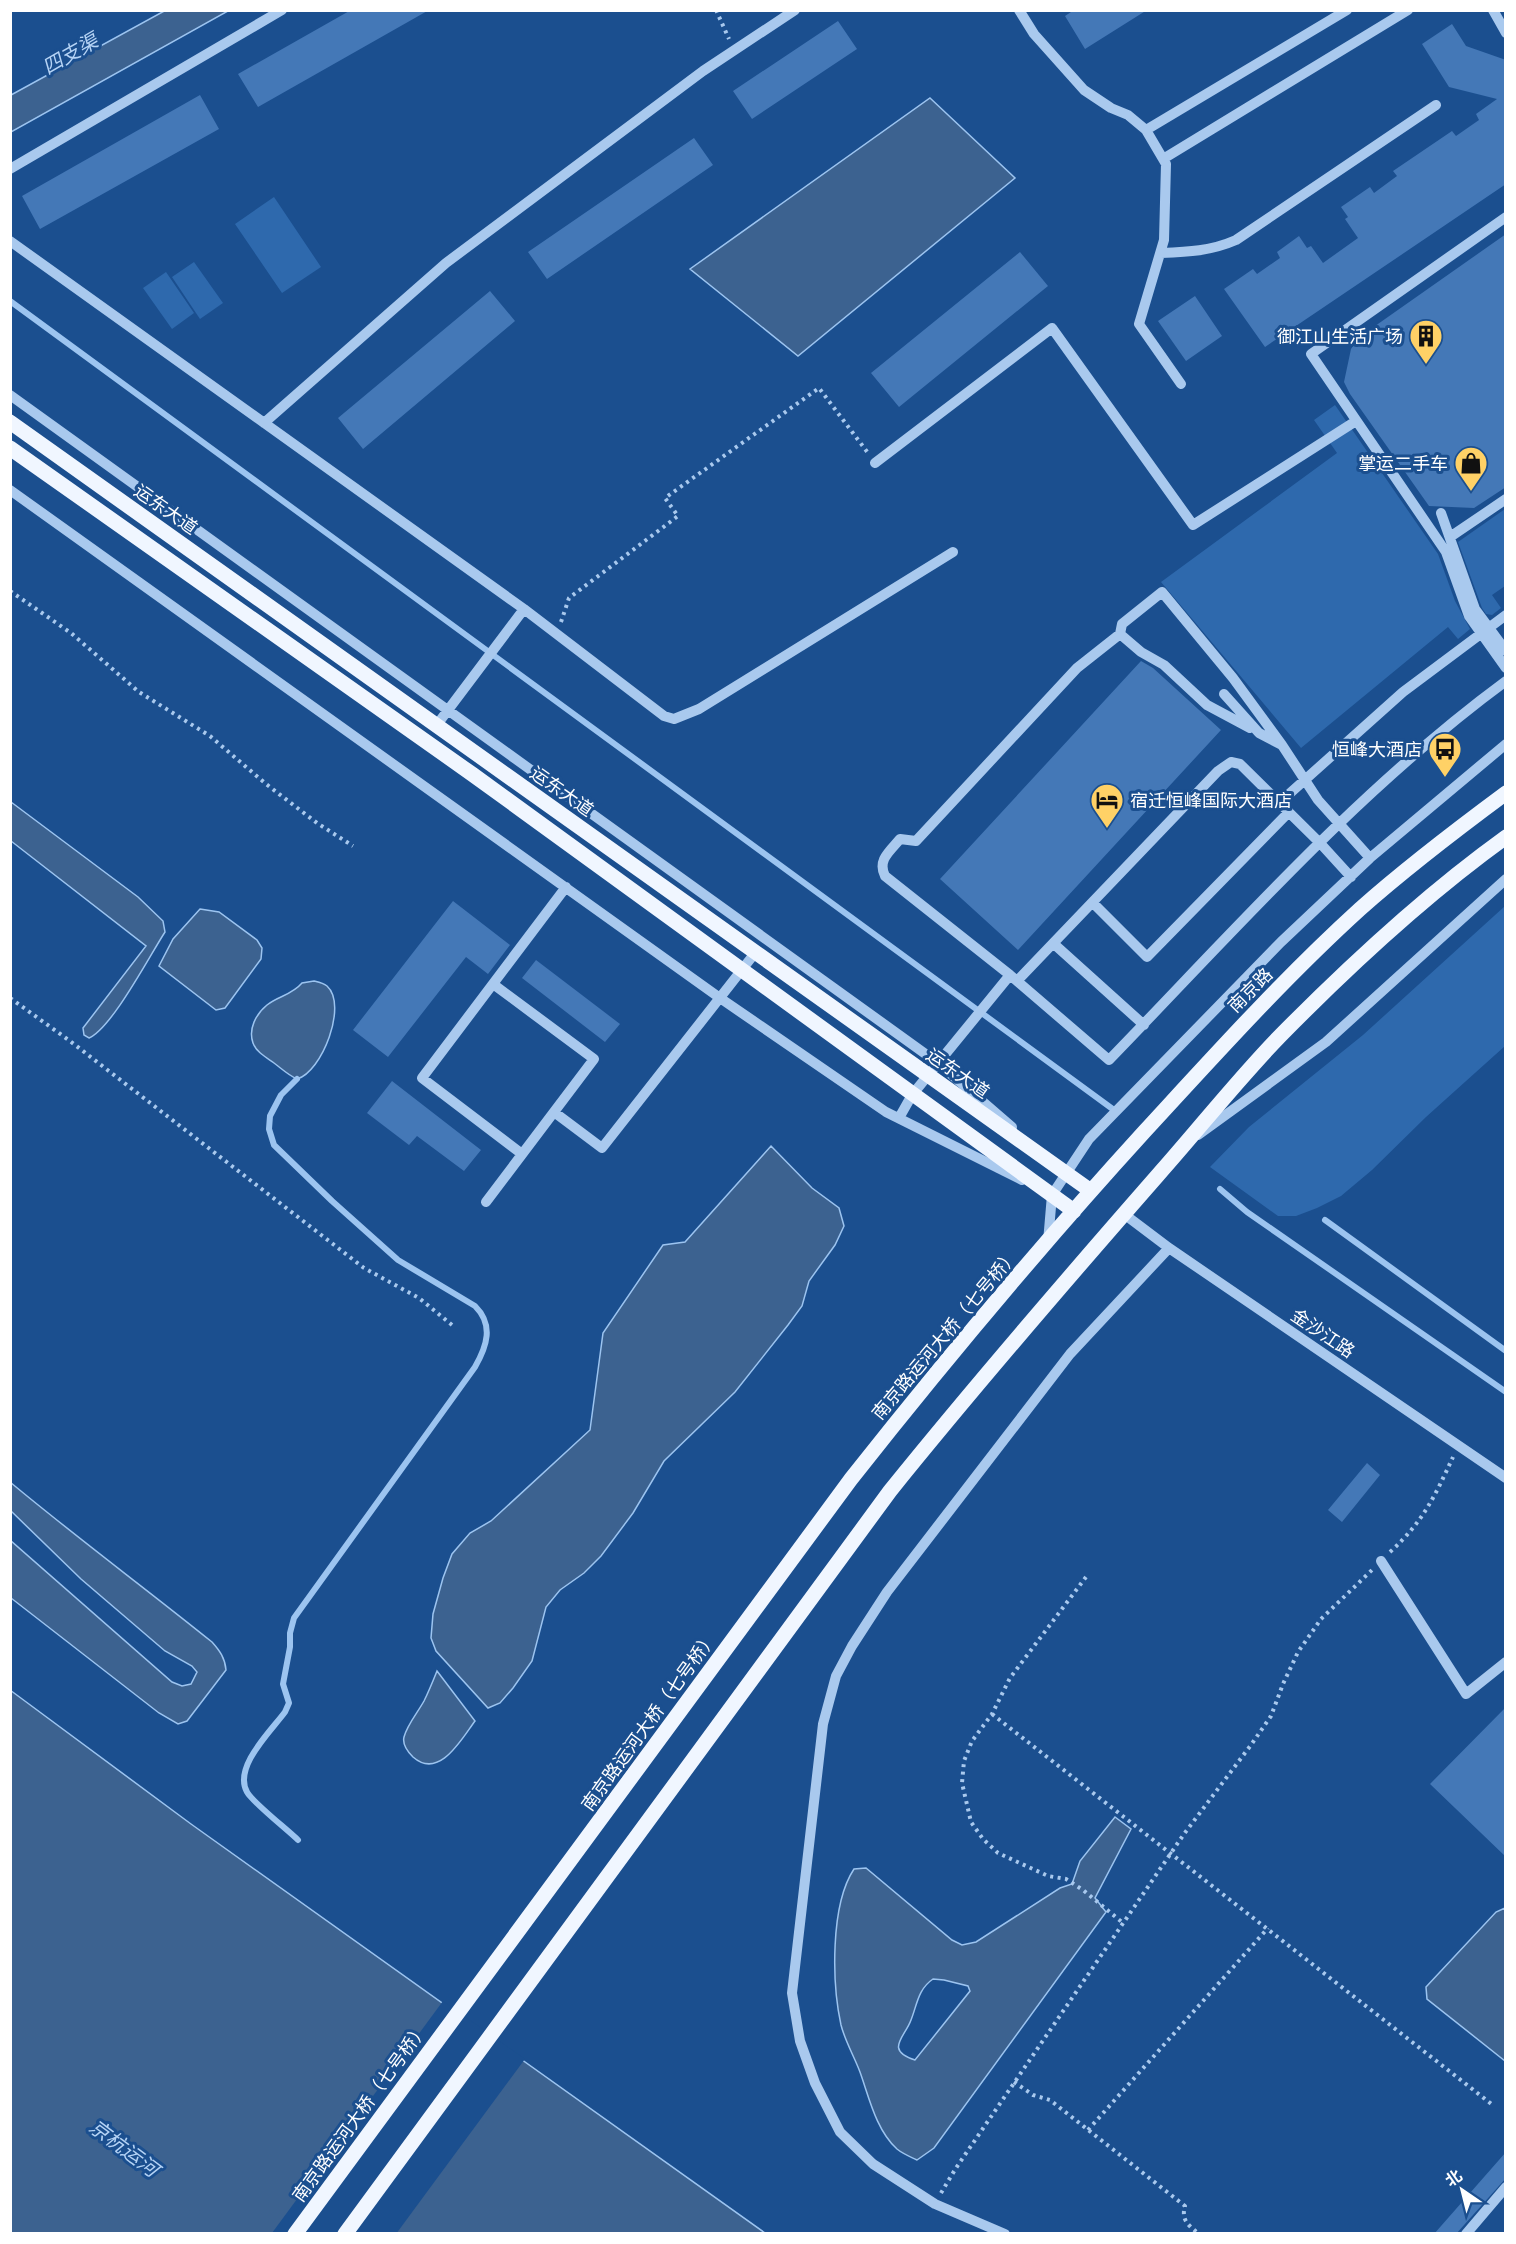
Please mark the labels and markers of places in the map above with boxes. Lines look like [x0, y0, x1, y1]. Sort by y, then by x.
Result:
building icon: 御江山生活广场 [1408, 318, 1444, 365]
place label: 御江山生活广场 [1277, 326, 1403, 347]
shop icon: 掌运二手车 [1453, 445, 1489, 492]
place label: 掌运二手车 [1358, 453, 1448, 474]
bus stop icon: 恒峰大酒店 [1427, 731, 1463, 778]
place label: 恒峰大酒店 [1332, 739, 1422, 760]
hotel icon: 宿迁恒峰国际大酒店 [1089, 782, 1125, 829]
place label: 宿迁恒峰国际大酒店 [1130, 790, 1292, 811]

